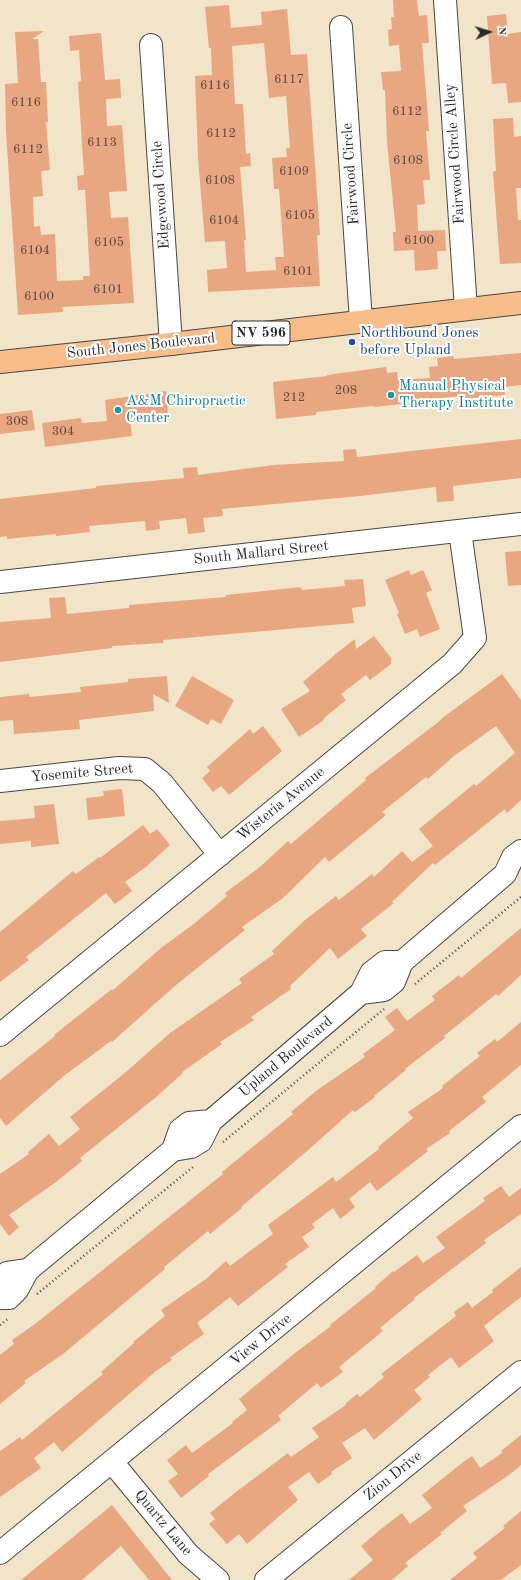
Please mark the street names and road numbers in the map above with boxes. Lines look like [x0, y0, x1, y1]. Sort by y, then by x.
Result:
street label: Fairwood Circle Alley [441, 83, 469, 225]
street label: Fairwood Circle [338, 122, 364, 226]
street label: Edgewood Circle [148, 140, 174, 250]
road number: NV 596 [232, 321, 290, 345]
street label: South Jones Boulevard [66, 329, 216, 363]
street label: South Mallard Street [193, 537, 329, 569]
street label: Yosemite Street [30, 760, 134, 786]
street label: Wisteria Avenue [234, 763, 328, 845]
street label: Upland Boulevard [236, 1013, 336, 1101]
street label: View Drive [227, 1310, 295, 1370]
street label: Zion Drive [360, 1447, 426, 1505]
street label: Quartz Lane [130, 1486, 196, 1560]

